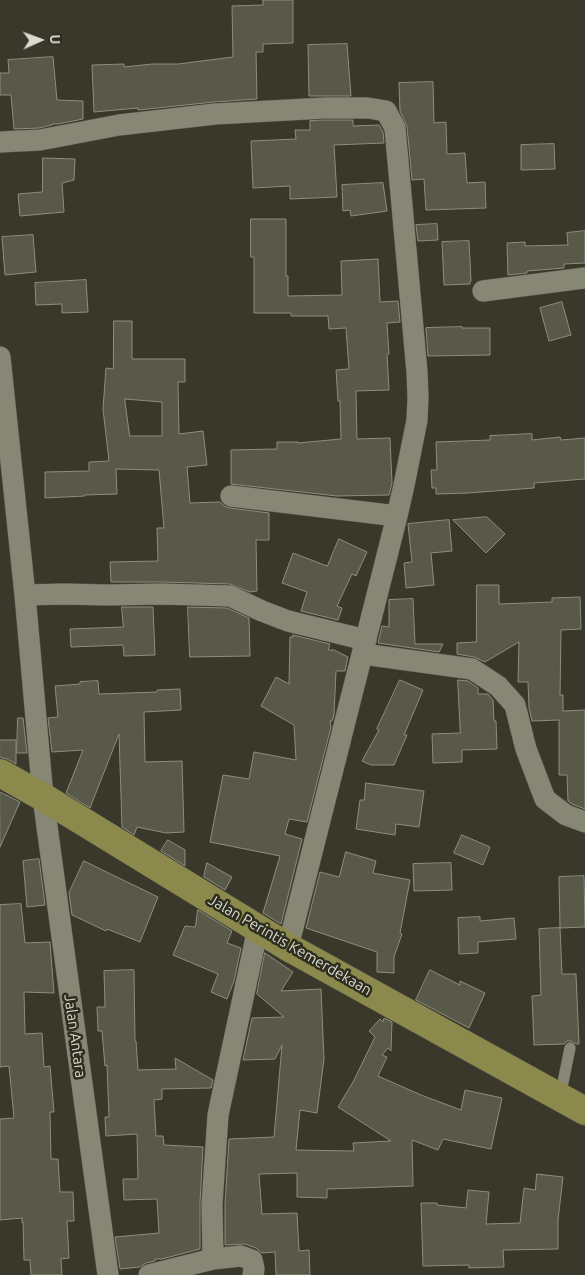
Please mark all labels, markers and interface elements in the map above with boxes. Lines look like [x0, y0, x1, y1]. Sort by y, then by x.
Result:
north arrow [15, 15, 65, 65]
text: U [47, 34, 63, 45]
street label: Jalan Perintis Kemerdekaan [205, 891, 375, 999]
street label: Jalan Antara [60, 993, 90, 1079]

